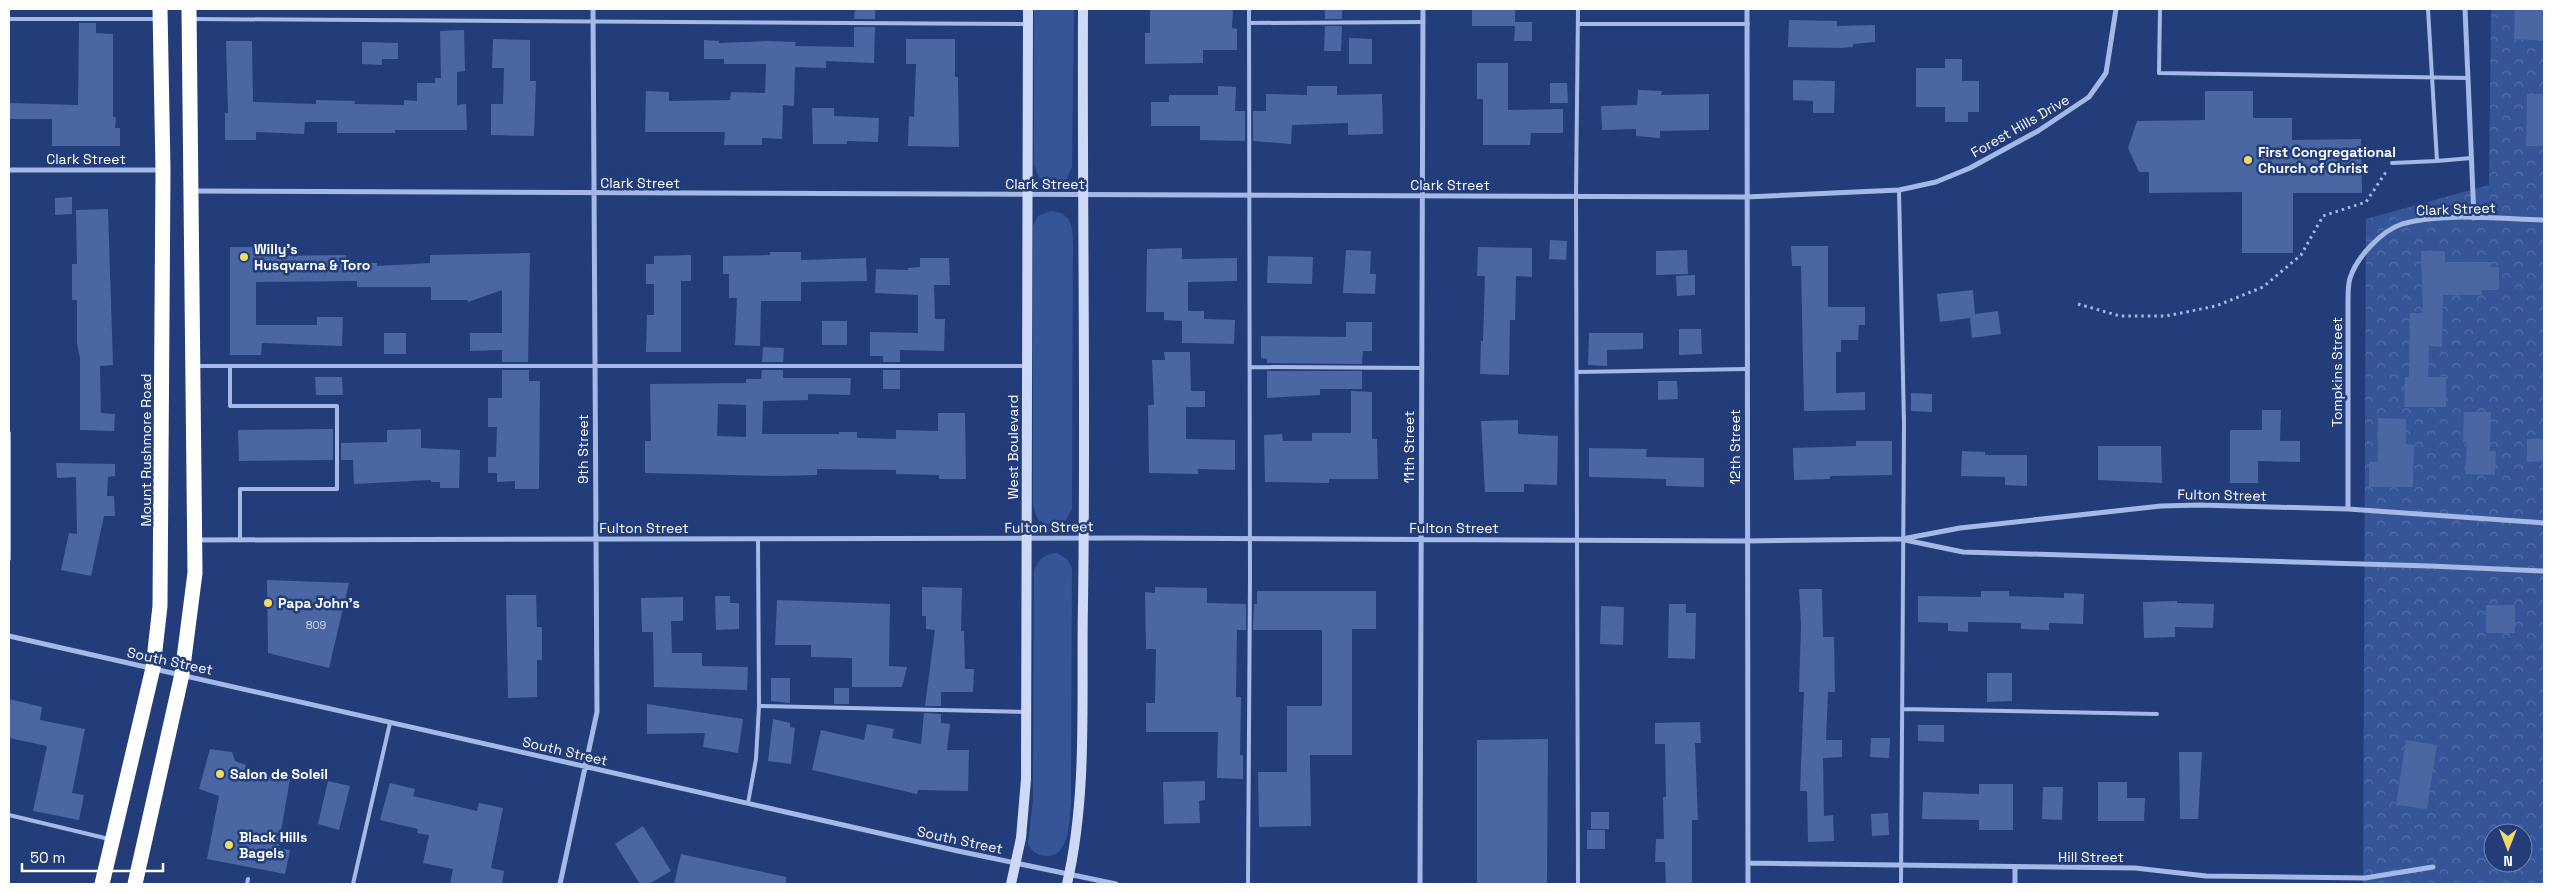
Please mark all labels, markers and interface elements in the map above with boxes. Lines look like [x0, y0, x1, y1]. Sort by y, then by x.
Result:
street label: Forest Hills Drive [1968, 91, 2072, 161]
place label: First Congregational Church of Christ [2258, 143, 2396, 177]
street label: Clark Street [46, 150, 126, 168]
marker: First Congregational Church of Christ [2242, 154, 2254, 166]
street label: Clark Street [600, 174, 680, 192]
street label: Clark Street [1005, 175, 1085, 193]
street label: Clark Street [1410, 176, 1490, 194]
street label: Clark Street [2416, 199, 2496, 219]
place label: Willy's Husqvarna & Toro [254, 240, 370, 274]
marker: Willy's Husqvarna & Toro [238, 251, 250, 263]
street label: Tompkins Street [2328, 317, 2346, 427]
street label: Mount Rushmore Road [137, 373, 155, 527]
street label: West Boulevard [1004, 395, 1022, 499]
street label: 12th Street [1726, 409, 1744, 485]
street label: 11th Street [1400, 410, 1418, 484]
street label: 9th Street [574, 414, 592, 484]
street label: Fulton Street [2177, 485, 2267, 505]
street label: Fulton Street [1004, 517, 1094, 537]
street label: Fulton Street [599, 519, 689, 537]
street label: Fulton Street [1409, 519, 1499, 537]
place label: Papa John's [278, 594, 360, 612]
marker: Papa John's [262, 597, 274, 609]
house number: 809 [306, 618, 327, 632]
street label: South Street [125, 643, 215, 679]
street label: South Street [520, 732, 610, 770]
place label: Salon de Soleil [230, 765, 328, 783]
marker: Salon de Soleil [214, 768, 226, 780]
street label: South Street [915, 822, 1005, 858]
north arrow [2483, 823, 2533, 873]
place label: Black Hills Bagels [239, 828, 307, 862]
marker: Black Hills Bagels [223, 839, 235, 851]
scale bar [22, 840, 164, 872]
text: 50 m [30, 848, 65, 867]
street label: Hill Street [2058, 848, 2124, 866]
text: N [2503, 852, 2513, 870]

